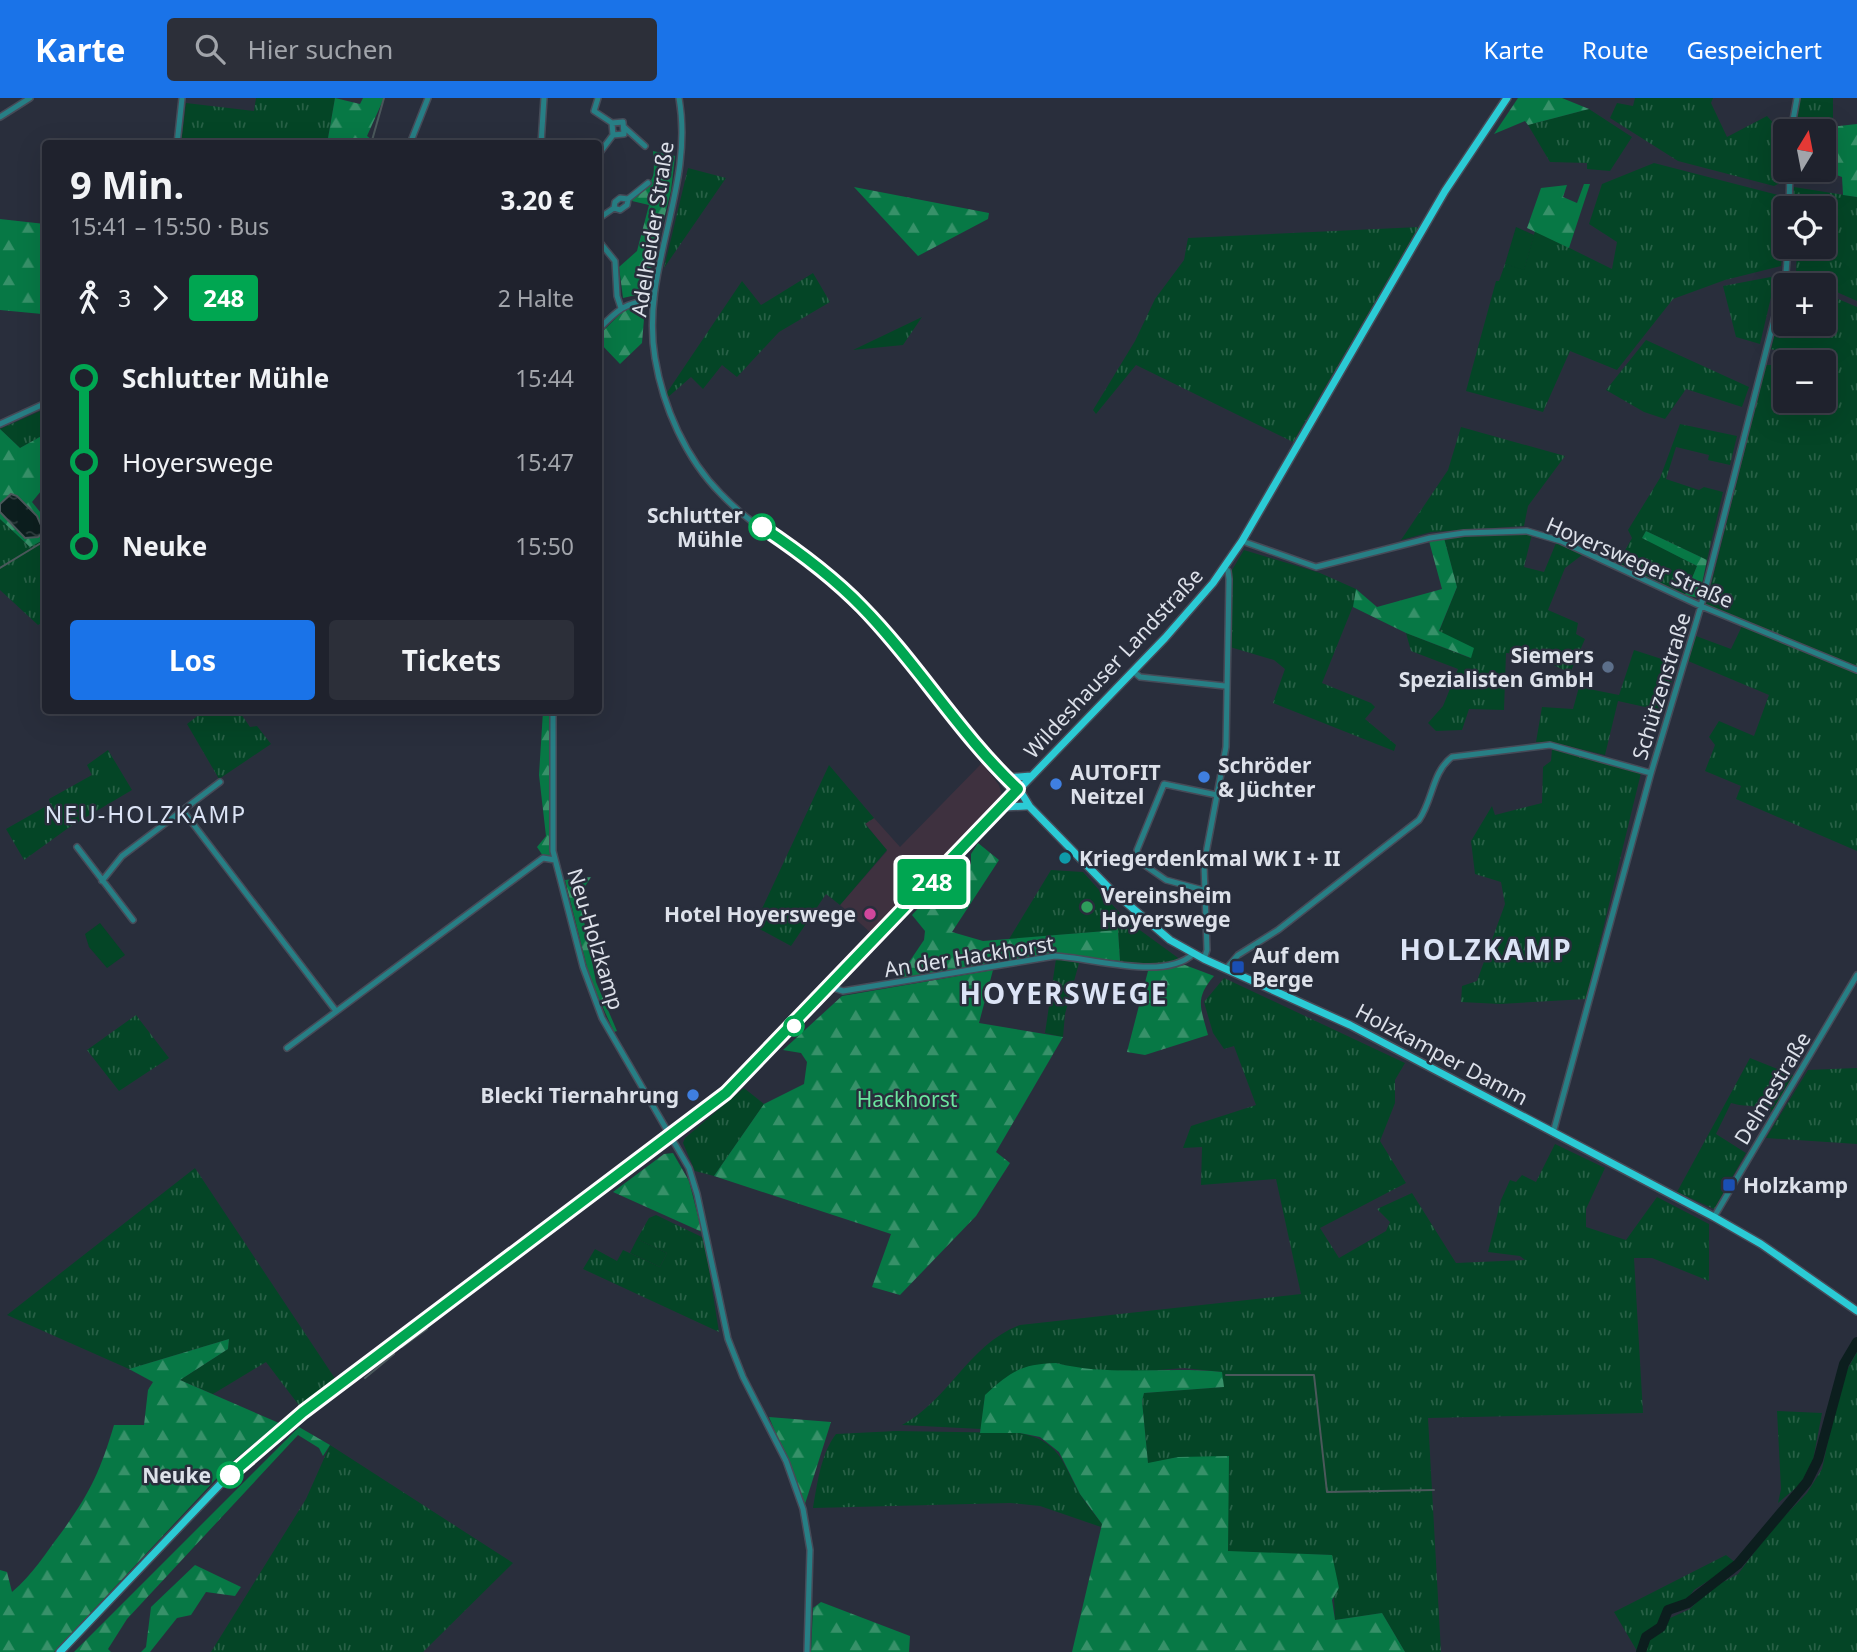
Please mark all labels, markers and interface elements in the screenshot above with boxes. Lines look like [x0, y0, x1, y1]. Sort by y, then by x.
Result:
search box [167, 18, 657, 81]
text: Karte [35, 27, 125, 72]
icon: search [191, 30, 229, 68]
text: Hier suchen [247, 31, 393, 67]
text: Karte [1484, 33, 1544, 66]
text: Route [1582, 33, 1649, 66]
text: Gespeichert [1687, 33, 1822, 66]
north arrow [1773, 119, 1836, 182]
map controls [1773, 119, 1836, 413]
street label: Adelheider Straße [624, 139, 680, 319]
text: 9 Min. [70, 158, 184, 210]
text: 3.20 € [500, 182, 574, 218]
button: locate [1773, 196, 1836, 259]
text: 15:41 – 15:50 · Bus [70, 210, 269, 242]
button: + [1773, 273, 1836, 336]
icon: walk [70, 279, 108, 317]
icon: forward [141, 279, 179, 317]
text: 248 [203, 281, 244, 314]
text: 3 [118, 282, 131, 314]
text: 2 Halte [498, 282, 574, 314]
button: − [1773, 350, 1836, 413]
text: Schlutter Mühle [122, 360, 329, 396]
text: 15:44 [515, 362, 574, 394]
text: Hoyerswege [122, 444, 273, 480]
text: 15:47 [515, 446, 574, 478]
place label: Schlutter Mühle [647, 501, 744, 553]
street label: Hoyersweger Straße [1542, 510, 1738, 614]
marker: Schlutter Mühle [749, 514, 775, 540]
text: Neuke [122, 528, 207, 564]
text: 15:50 [515, 530, 574, 562]
street label: Wildeshauser Landstraße [1017, 562, 1209, 764]
street label: Schützenstraße [1625, 609, 1697, 763]
button: Los [70, 620, 315, 700]
button: Tickets [329, 620, 574, 700]
place label: Siemers Spezialisten GmbH [1399, 641, 1594, 693]
marker: Siemers Spezialisten GmbH [1600, 659, 1616, 675]
place label: Schröder & Jüchter [1218, 751, 1316, 803]
place label: AUTOFIT Neitzel [1070, 758, 1161, 810]
marker: Schröder & Jüchter [1196, 769, 1212, 785]
marker: AUTOFIT Neitzel [1048, 776, 1064, 792]
district label: NEU-HOLZKAMP [45, 798, 247, 830]
place label: Kriegerdenkmal WK I + II [1079, 844, 1340, 872]
marker: Kriegerdenkmal WK I + II [1057, 850, 1073, 866]
line badge: 248 [892, 859, 972, 905]
street label: Neu-Holzkamp [561, 865, 631, 1013]
text: 248 [911, 865, 953, 898]
place label: Vereinsheim Hoyerswege [1101, 881, 1232, 933]
marker: Vereinsheim Hoyerswege [1079, 899, 1095, 915]
place label: Hotel Hoyerswege [664, 900, 856, 928]
marker: Hotel Hoyerswege [862, 906, 878, 922]
street label: An der Hackhorst [882, 929, 1056, 983]
district label: HOLZKAMP [1399, 930, 1573, 968]
place label: Auf dem Berge [1252, 941, 1340, 993]
marker: Auf dem Berge [1230, 959, 1246, 975]
district label: HOYERSWEGE [959, 974, 1169, 1012]
street label: Holzkamper Damm [1351, 997, 1533, 1111]
unlabelled marker [784, 1016, 804, 1036]
street label: Delmestraße [1727, 1026, 1817, 1150]
place label: Blecki Tiernahrung [480, 1081, 679, 1109]
park label: Hackhorst [857, 1085, 958, 1113]
marker: Blecki Tiernahrung [685, 1087, 701, 1103]
place label: Holzkamp [1743, 1171, 1848, 1199]
marker: Holzkamp [1721, 1177, 1737, 1193]
place label: Neuke [142, 1461, 211, 1489]
marker: Neuke [217, 1462, 243, 1488]

